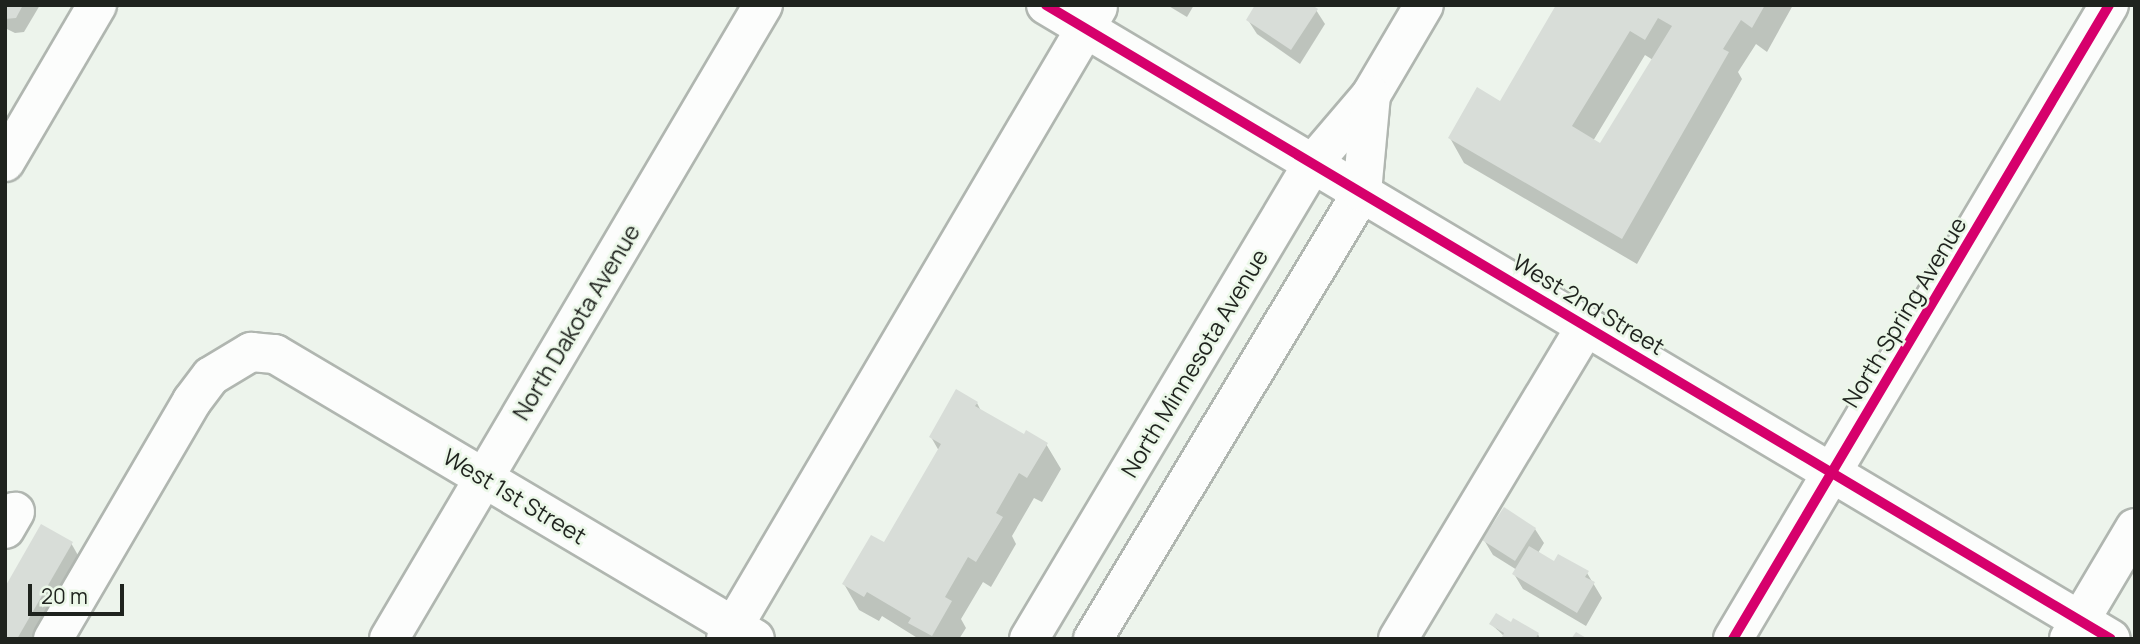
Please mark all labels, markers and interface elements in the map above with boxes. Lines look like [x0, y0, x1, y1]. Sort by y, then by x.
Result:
street label: North Spring Avenue [1836, 212, 1972, 412]
street label: North Dakota Avenue [507, 219, 645, 425]
street label: North Minnesota Avenue [1115, 244, 1273, 482]
street label: West 2nd Street [1508, 248, 1670, 360]
street label: West 1st Street [439, 442, 591, 550]
scale bar [32, 570, 128, 614]
text: 20 m [41, 582, 88, 610]

